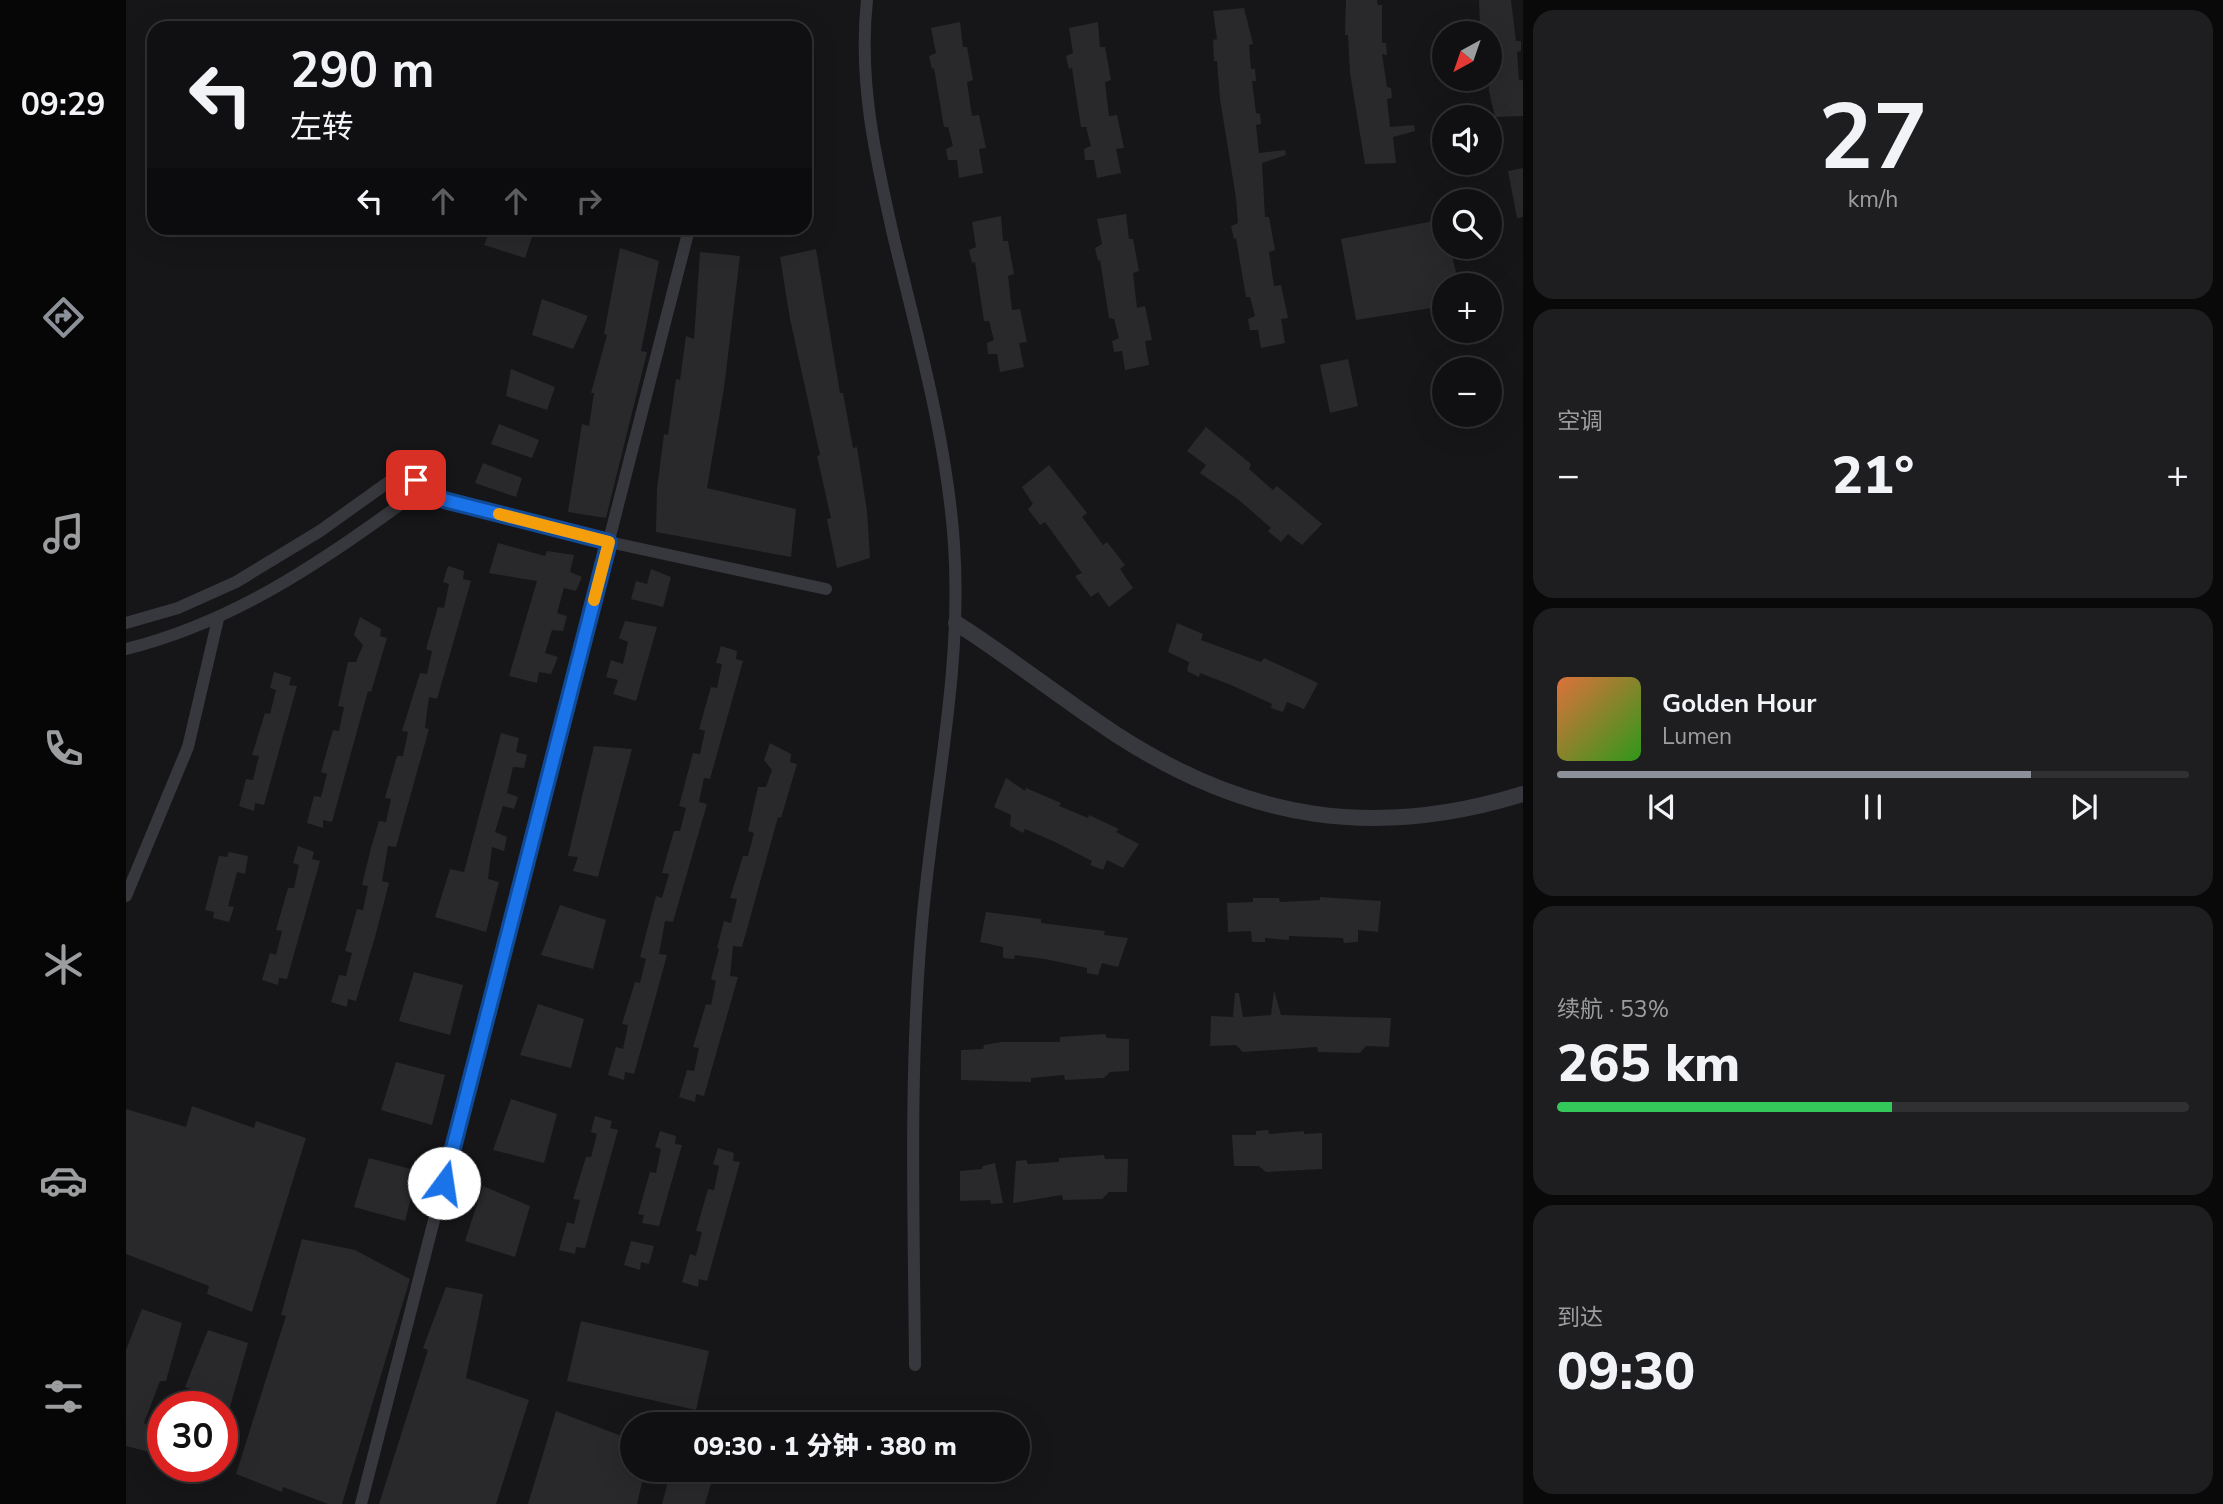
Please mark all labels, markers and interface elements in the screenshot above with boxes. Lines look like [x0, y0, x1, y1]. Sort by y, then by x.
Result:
north arrow [1432, 21, 1502, 91]
map controls [1432, 21, 1502, 427]
text: 290 m [290, 37, 434, 104]
icon: left [175, 49, 266, 140]
text: 27 [1818, 76, 1928, 200]
text: 09:29 [21, 83, 105, 126]
button: sound [1432, 105, 1502, 175]
text: 左转 [290, 106, 354, 149]
icon: left [351, 182, 389, 220]
icon: ahead [424, 182, 462, 220]
icon: ahead [497, 182, 535, 220]
icon: right [570, 182, 608, 220]
text: km/h [1848, 184, 1898, 215]
button: search [1432, 189, 1502, 259]
button: + [1432, 273, 1502, 343]
icon: directions [39, 293, 88, 342]
button: − [1432, 357, 1502, 427]
text: 空调 [1557, 406, 1603, 437]
text: 21° [1832, 440, 1914, 511]
pin [386, 450, 446, 510]
text: − [1557, 450, 1580, 501]
text: + [2166, 450, 2189, 501]
icon: arrive [397, 461, 435, 499]
icon: music [39, 509, 88, 558]
text: Golden Hour [1662, 686, 1817, 721]
text: Lumen [1662, 721, 1732, 752]
icon: phone [39, 724, 88, 773]
icon: previous [1643, 788, 1681, 826]
icon: pause [1854, 788, 1892, 826]
icon: next [2065, 788, 2103, 826]
icon: climate [39, 940, 88, 989]
text: 续航 · 53% [1557, 994, 1669, 1025]
text: 265 km [1557, 1028, 1740, 1099]
position arrow [407, 1146, 481, 1220]
icon: car [39, 1156, 88, 1205]
text: 到达 [1557, 1302, 1603, 1333]
text: 09:30 [1557, 1336, 1695, 1407]
icon: filters [39, 1372, 88, 1421]
speed limit sign: 30 [147, 1391, 238, 1482]
text: 09:30 · 1 分钟 · 380 m [693, 1429, 957, 1464]

